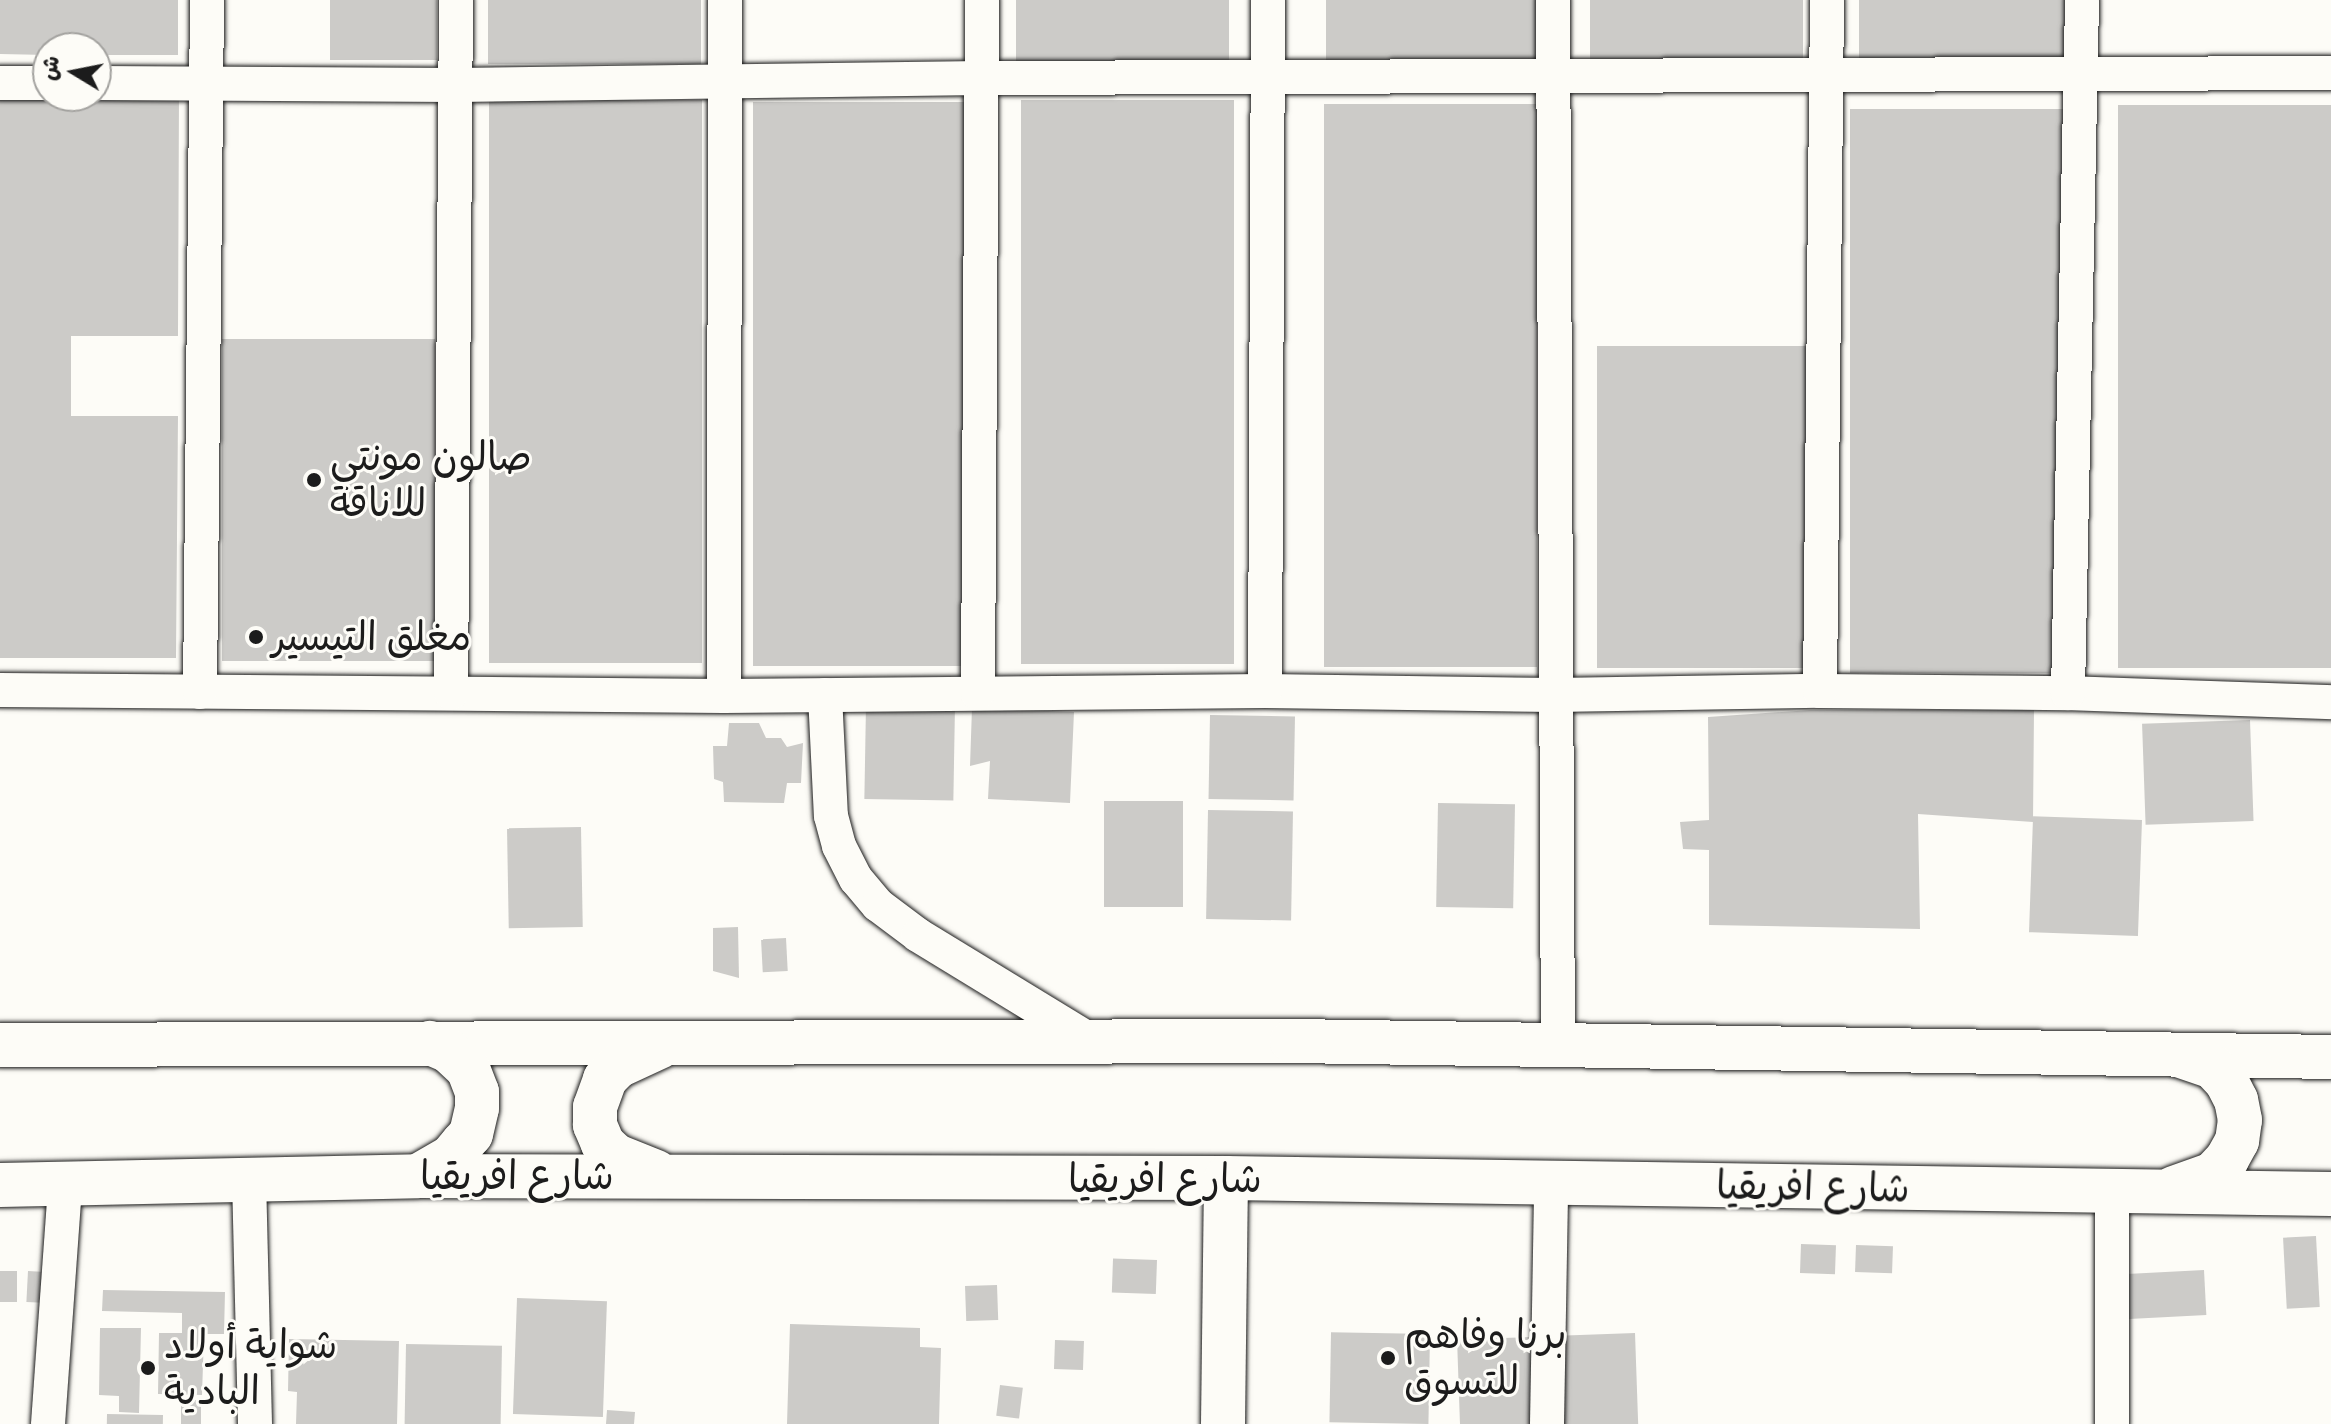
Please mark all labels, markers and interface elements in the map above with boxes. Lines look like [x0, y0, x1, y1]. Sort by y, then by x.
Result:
north arrow [32, 32, 112, 112]
text: ش [34, 54, 66, 83]
place label: صالون مونتي للاناقة [330, 433, 532, 527]
marker: صالون مونتي للاناقة [305, 471, 323, 489]
place label: مغلق التيسير [272, 613, 471, 661]
marker: مغلق التيسير [247, 628, 265, 646]
street label: شارع افريقيا [420, 1152, 614, 1200]
street label: شارع افريقيا [1068, 1155, 1262, 1203]
street label: شارع افريقيا [1716, 1161, 1910, 1213]
place label: برنا وفاهم للتسوق [1404, 1311, 1567, 1405]
place label: شواية أولاد البادية [164, 1321, 337, 1415]
marker: برنا وفاهم للتسوق [1379, 1349, 1397, 1367]
marker: شواية أولاد البادية [139, 1359, 157, 1377]

